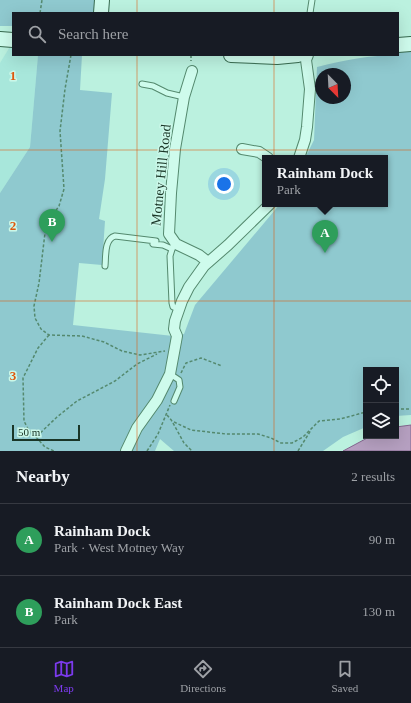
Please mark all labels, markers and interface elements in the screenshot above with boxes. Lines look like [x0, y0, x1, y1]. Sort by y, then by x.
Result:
search box [12, 12, 399, 56]
icon: search [26, 23, 48, 45]
text: Search here [58, 26, 128, 42]
text: 1 [10, 68, 16, 83]
north arrow [315, 68, 351, 104]
street label: Motney Hill Road [148, 124, 174, 226]
popup [262, 155, 388, 207]
text: Rainham Dock [277, 165, 373, 181]
your location [214, 174, 234, 194]
text: Park [277, 182, 301, 197]
pin: B [39, 209, 65, 242]
text: 2 [10, 218, 16, 233]
pin: A [312, 220, 338, 253]
map controls [363, 367, 399, 439]
button: locate [363, 367, 399, 403]
text: 3 [10, 368, 17, 383]
button: layers [363, 403, 399, 439]
scale bar [12, 423, 80, 442]
text: 50 m [18, 426, 40, 438]
text: Nearby [16, 467, 70, 486]
text: 2 results [351, 469, 395, 484]
text: Rainham Dock [54, 523, 150, 539]
text: A [24, 532, 34, 547]
text: 90 m [369, 532, 395, 547]
text: Park · West Motney Way [54, 540, 184, 555]
text: Rainham Dock East [54, 595, 182, 611]
text: B [25, 604, 33, 619]
text: 130 m [362, 604, 395, 619]
text: Park [54, 612, 78, 627]
tab: Map [53, 658, 75, 694]
tab: Directions [180, 658, 226, 694]
tab: Saved [331, 658, 358, 694]

